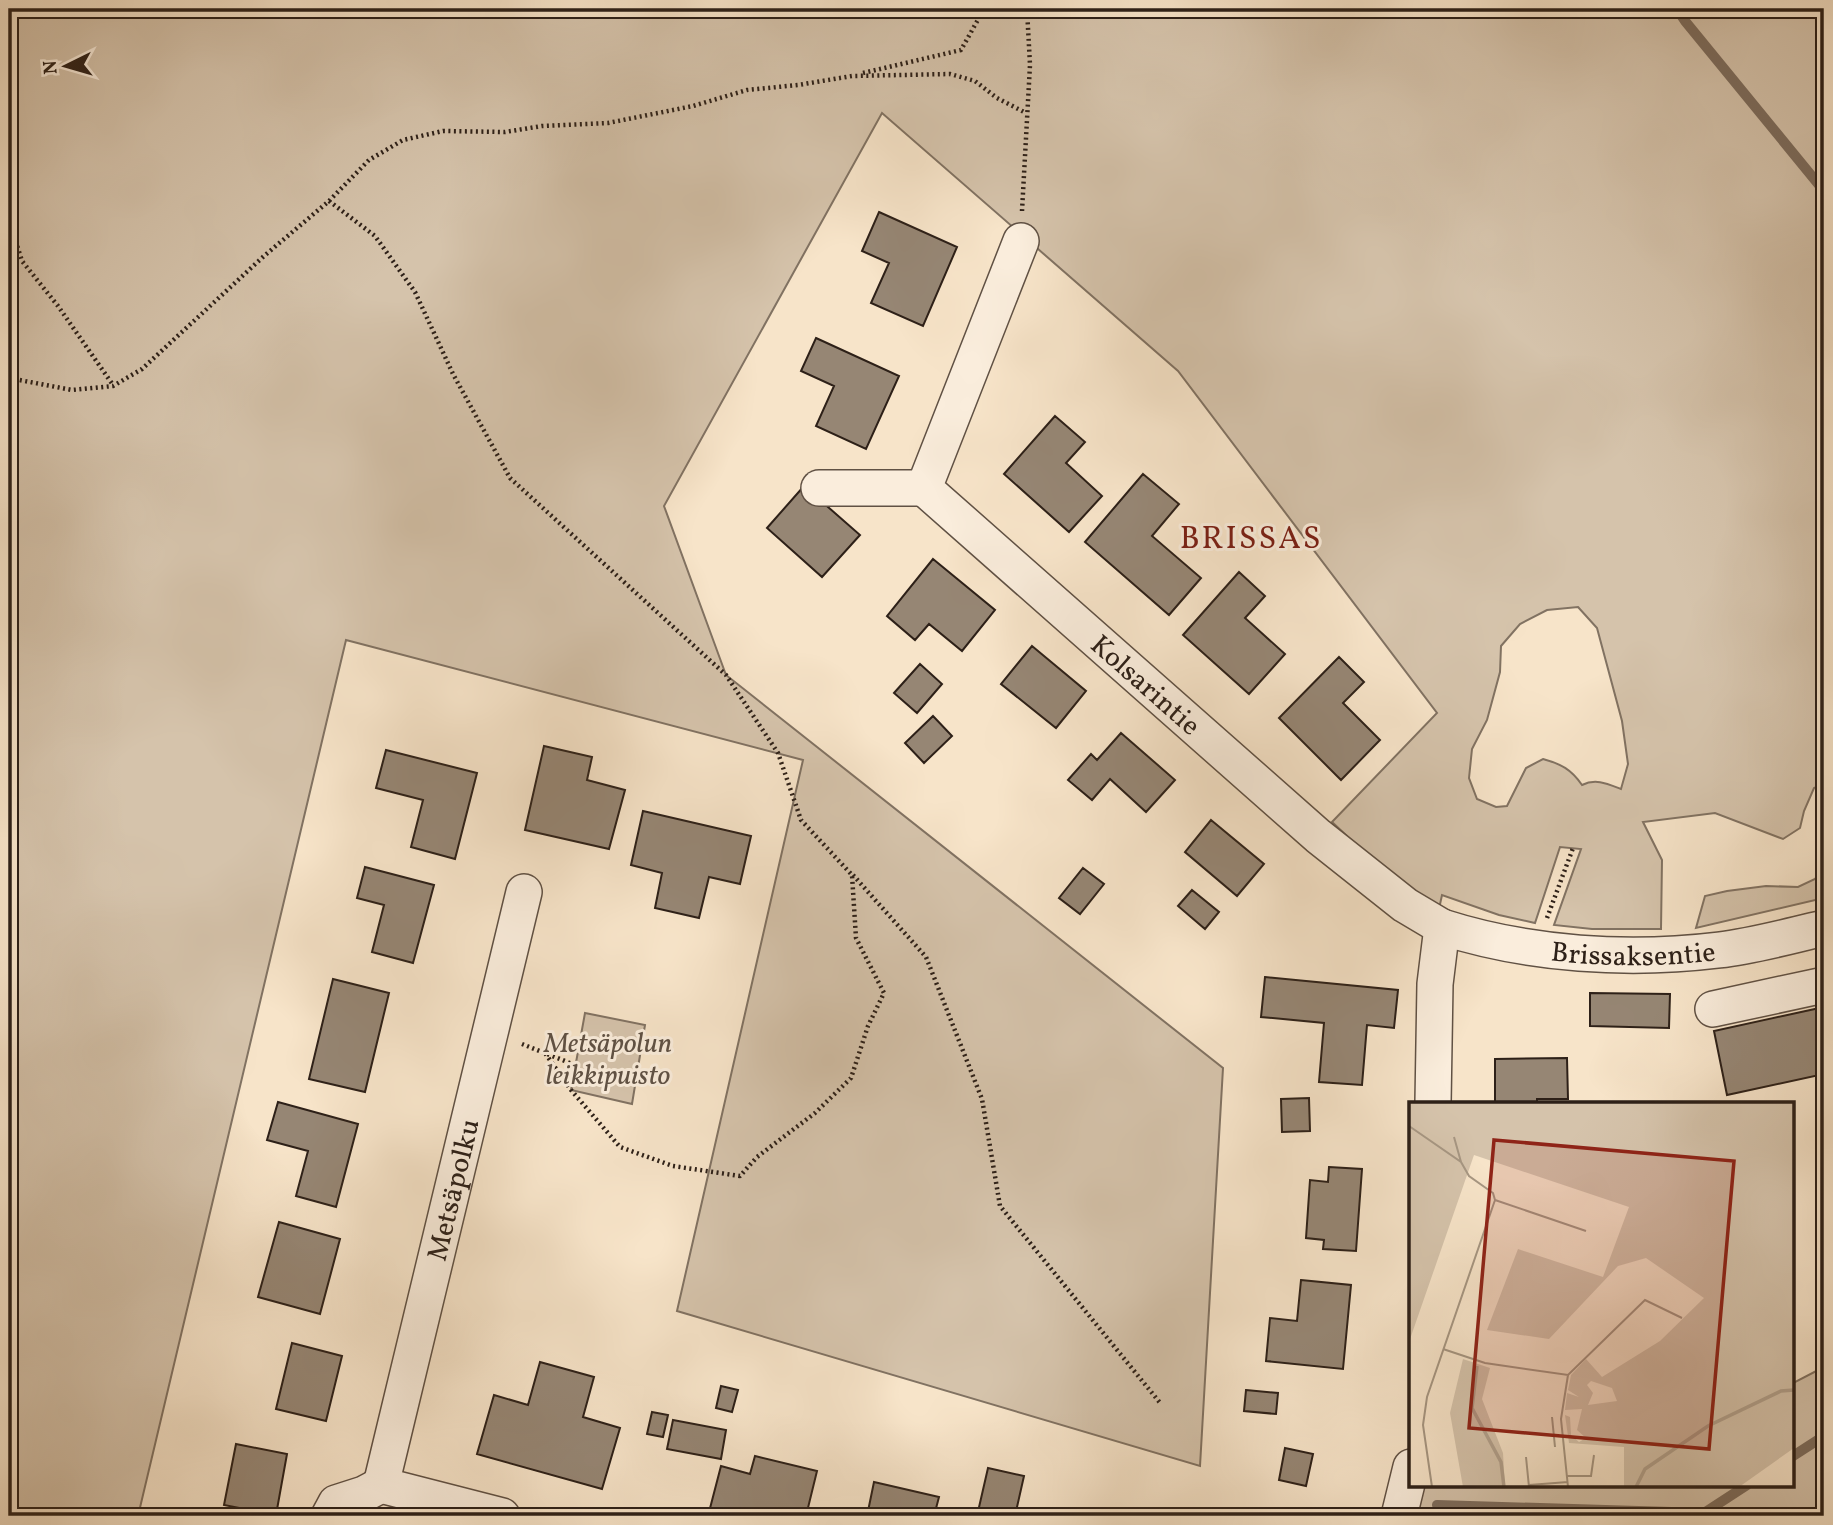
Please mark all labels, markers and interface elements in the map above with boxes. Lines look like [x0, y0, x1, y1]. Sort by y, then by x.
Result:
north arrow [32, 32, 102, 102]
text: N [37, 59, 65, 75]
district label: BRISSAS [1180, 518, 1322, 562]
street label: Kolsarintie [1081, 627, 1208, 746]
street label: Brissaksentie [1549, 934, 1718, 977]
park label: Metsäpolun leikkipuisto [543, 1025, 672, 1096]
inset map [1409, 1102, 1794, 1486]
street label: Metsäpolku [419, 1115, 491, 1265]

